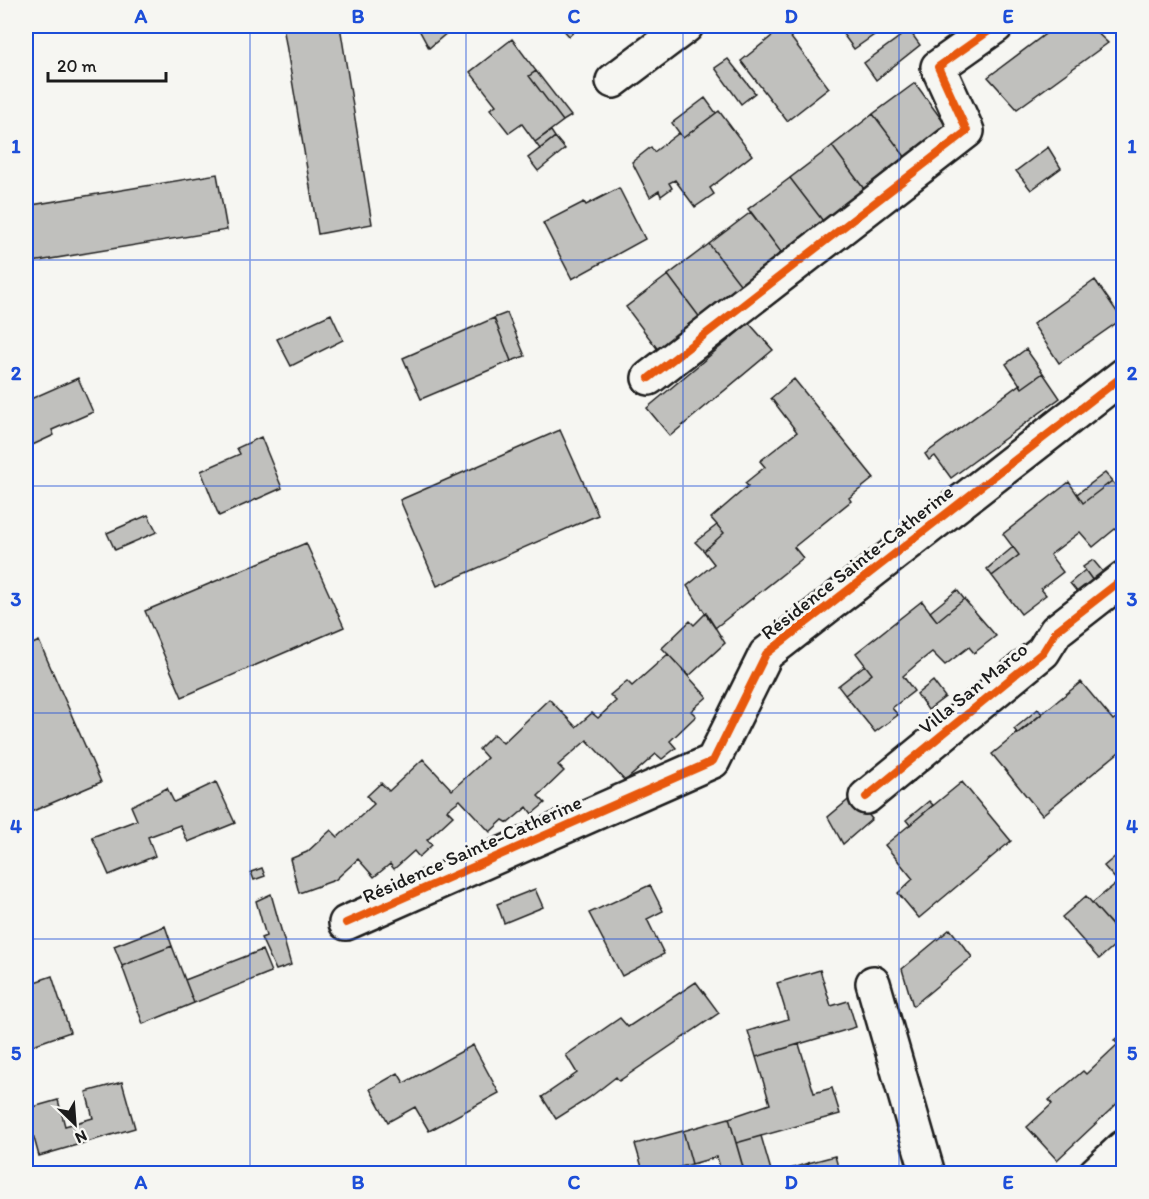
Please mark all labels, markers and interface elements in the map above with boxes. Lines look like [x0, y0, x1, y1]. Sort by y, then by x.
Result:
text: A [134, 4, 148, 28]
text: B [352, 4, 365, 28]
text: C [568, 4, 581, 28]
text: D [784, 4, 798, 28]
text: E [1002, 4, 1014, 28]
scale bar [48, 45, 166, 83]
text: 20 m [57, 55, 97, 77]
text: 1 [11, 134, 21, 158]
text: 1 [1127, 134, 1137, 158]
text: 2 [11, 361, 22, 385]
text: 2 [1127, 361, 1138, 385]
street label: Résidence Sainte-Catherine [756, 479, 958, 645]
text: 3 [11, 587, 22, 611]
text: 3 [1127, 587, 1138, 611]
street label: Villa San Marco [914, 637, 1032, 739]
street label: Résidence Sainte-Catherine [359, 790, 585, 908]
text: 4 [10, 814, 22, 838]
text: 4 [1126, 814, 1138, 838]
text: 5 [11, 1041, 22, 1065]
text: 5 [1127, 1041, 1138, 1065]
north arrow [45, 1094, 105, 1154]
text: N [72, 1126, 90, 1148]
text: A [134, 1170, 148, 1194]
text: B [352, 1170, 365, 1194]
text: C [568, 1170, 581, 1194]
text: D [784, 1170, 798, 1194]
text: E [1002, 1170, 1014, 1194]

